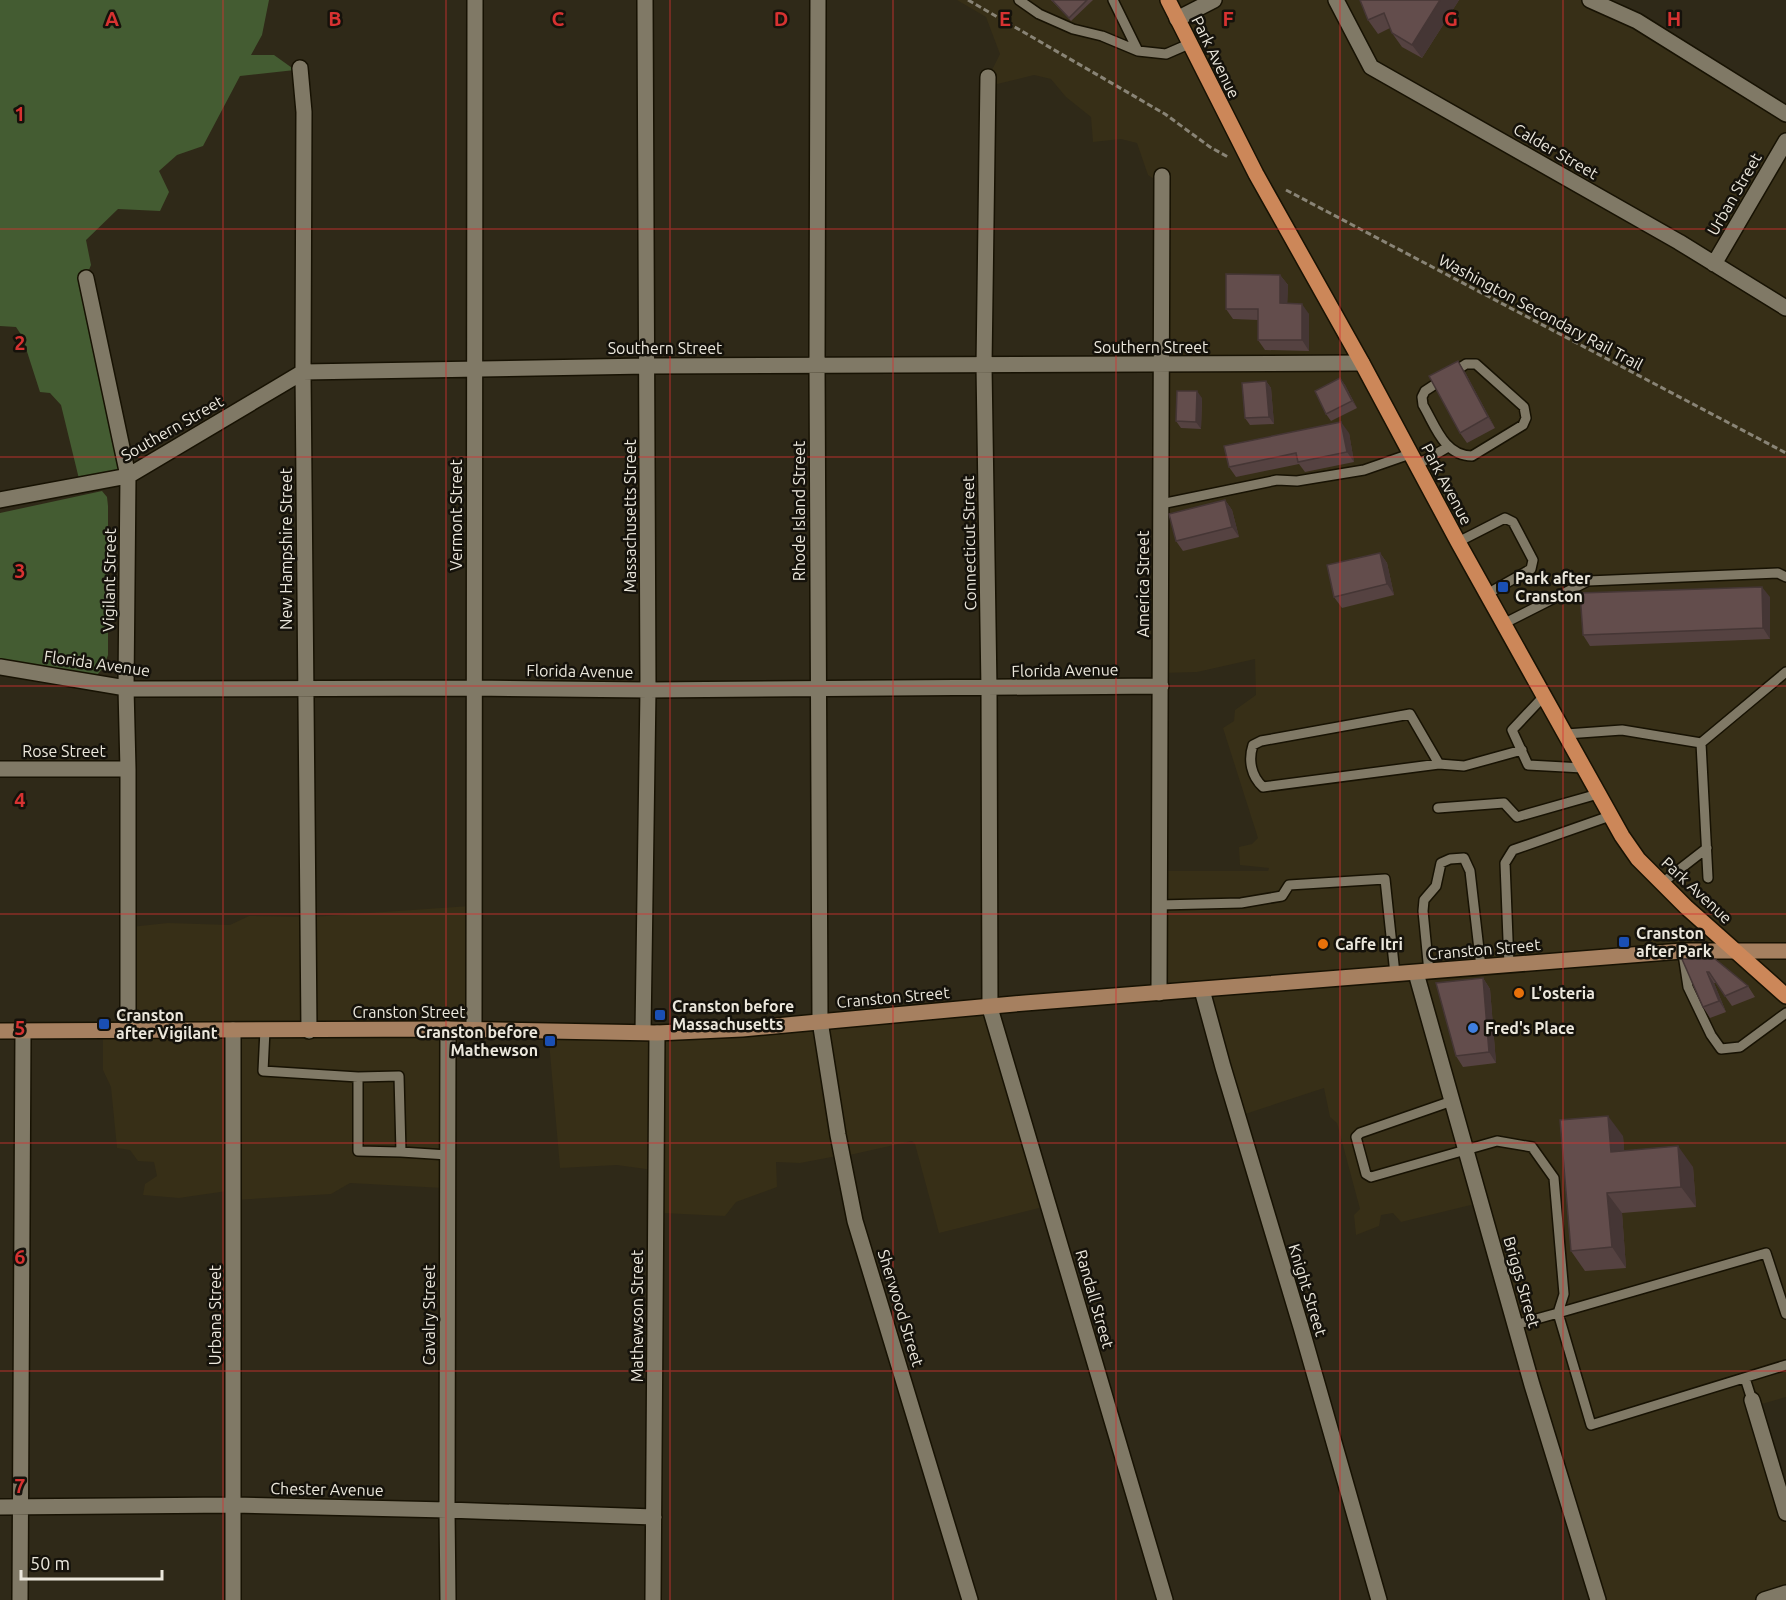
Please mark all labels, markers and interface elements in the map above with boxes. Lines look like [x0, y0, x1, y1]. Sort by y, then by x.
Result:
text: A [105, 7, 119, 30]
text: B [328, 7, 342, 30]
text: C [552, 7, 565, 30]
text: D [774, 7, 788, 30]
text: E [999, 7, 1011, 30]
text: F [1222, 7, 1234, 30]
text: G [1444, 7, 1458, 30]
text: H [1667, 7, 1681, 30]
street label: Park Avenue [1188, 13, 1244, 101]
text: 1 [14, 102, 26, 125]
street label: Calder Street [1510, 119, 1602, 183]
street label: Urban Street [1703, 149, 1765, 238]
street label: Washington Secondary Rail Trail [1436, 250, 1646, 374]
text: 2 [14, 331, 26, 354]
street label: Southern Street [1094, 338, 1209, 356]
street label: Southern Street [608, 339, 723, 357]
street label: Southern Street [118, 391, 227, 464]
street label: Massachusetts Street [621, 439, 639, 593]
street label: Rhode Island Street [790, 440, 808, 581]
street label: Park Avenue [1418, 440, 1476, 528]
street label: Vermont Street [447, 459, 465, 571]
street label: New Hampshire Street [277, 467, 295, 630]
street label: Connecticut Street [959, 475, 979, 611]
street label: Vigilant Street [99, 527, 119, 632]
street label: America Street [1134, 530, 1152, 637]
text: 3 [14, 559, 26, 582]
place label: Park after Cranston [1515, 569, 1591, 605]
marker: Park after Cranston [1496, 580, 1510, 594]
street label: Florida Avenue [43, 647, 151, 679]
street label: Florida Avenue [1011, 660, 1119, 680]
street label: Florida Avenue [526, 661, 634, 681]
street label: Rose Street [22, 742, 106, 760]
text: 4 [14, 788, 26, 811]
street label: Park Avenue [1658, 853, 1736, 927]
place label: Cranston after Park [1636, 924, 1712, 960]
place label: Caffe Itri [1335, 935, 1403, 953]
street label: Cranston Street [1427, 935, 1542, 963]
marker: Cranston after Park [1617, 935, 1631, 949]
marker: Caffe Itri [1316, 937, 1330, 951]
street label: Cranston Street [836, 983, 951, 1011]
place label: L'osteria [1531, 984, 1595, 1002]
marker: L'osteria [1512, 986, 1526, 1000]
place label: Cranston before Massachusetts [672, 997, 794, 1033]
street label: Cranston Street [352, 1003, 466, 1021]
place label: Cranston after Vigilant [116, 1006, 218, 1042]
marker: Cranston before Massachusetts [653, 1008, 667, 1022]
text: 5 [14, 1016, 26, 1039]
marker: Cranston after Vigilant [97, 1017, 111, 1031]
place label: Fred's Place [1485, 1019, 1575, 1037]
marker: Fred's Place [1466, 1021, 1480, 1035]
place label: Cranston before Mathewson [416, 1023, 538, 1059]
marker: Cranston before Mathewson [543, 1034, 557, 1048]
street label: Briggs Street [1500, 1234, 1544, 1330]
street label: Knight Street [1285, 1242, 1331, 1339]
text: 6 [14, 1245, 26, 1268]
street label: Sherwood Street [875, 1247, 928, 1369]
street label: Randall Street [1072, 1248, 1118, 1351]
street label: Mathewson Street [628, 1249, 646, 1382]
street label: Urbana Street [206, 1264, 224, 1365]
street label: Cavalry Street [420, 1264, 438, 1365]
text: 7 [14, 1474, 26, 1497]
street label: Chester Avenue [270, 1479, 384, 1499]
scale bar [21, 1543, 162, 1581]
text: 50 m [30, 1553, 70, 1573]

